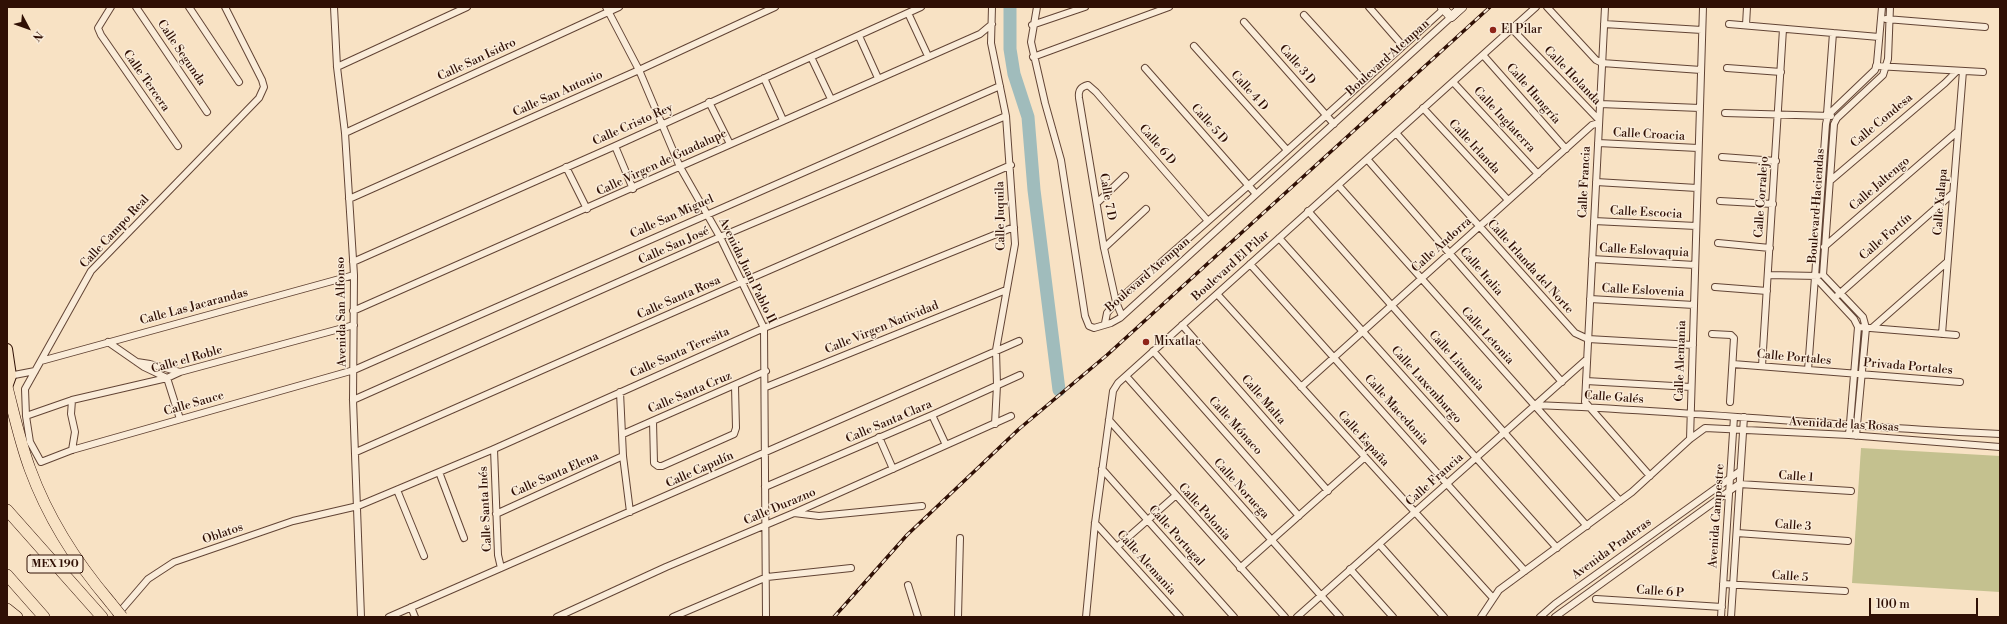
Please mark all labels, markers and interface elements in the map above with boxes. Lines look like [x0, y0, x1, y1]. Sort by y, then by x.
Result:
north arrow [8, 8, 48, 48]
street label: Calle Segunda [154, 17, 208, 89]
street label: Boulevard Atempan [1343, 17, 1433, 99]
place label: El Pilar [1501, 23, 1542, 37]
marker: El Pilar [1488, 25, 1498, 35]
text: N [29, 28, 45, 44]
street label: Calle San Isidro [435, 36, 519, 84]
street label: Calle 3 D [1276, 42, 1318, 88]
street label: Calle Holanda [1540, 44, 1604, 108]
street label: Calle Tercera [120, 47, 172, 115]
street label: Calle Hungría [1503, 61, 1563, 127]
street label: Calle San Antonio [511, 68, 605, 120]
street label: Calle 4 D [1227, 68, 1271, 114]
street label: Calle Inglaterra [1470, 84, 1538, 156]
street label: Calle Condesa [1848, 91, 1916, 151]
street label: Calle Cristo Rey [591, 101, 675, 149]
street label: Calle 5 D [1187, 101, 1231, 147]
street label: Calle Irlanda [1445, 117, 1503, 177]
street label: Calle 6 D [1135, 122, 1179, 168]
street label: Calle Virgen de Guadalupe [595, 126, 729, 200]
street label: Calle Croacia [1613, 126, 1685, 144]
street label: Calle Francia [1576, 146, 1594, 218]
street label: Boulevard Haciendas [1806, 148, 1828, 264]
street label: Calle Jaltengo [1847, 154, 1913, 214]
street label: Calle Corralejo [1752, 156, 1772, 238]
street label: Calle Xalapa [1931, 168, 1951, 236]
street label: Calle 7 D [1096, 172, 1118, 222]
street label: Calle Juquila [993, 181, 1009, 251]
street label: Calle Campo Real [77, 192, 153, 272]
street label: Calle San Miguel [628, 192, 716, 242]
street label: Calle Escocia [1609, 204, 1683, 222]
street label: Calle Fortín [1857, 210, 1915, 264]
street label: Calle Andorra [1409, 214, 1475, 276]
street label: Avenida Juan Pablo II [715, 216, 779, 326]
street label: Calle Irlanda del Norte [1484, 217, 1576, 317]
street label: Calle San José [636, 224, 712, 268]
street label: Boulevard El Pilar [1189, 227, 1273, 305]
street label: Boulevard Atempan [1103, 234, 1193, 316]
street label: Calle Eslovaquia [1599, 241, 1689, 261]
street label: Calle Italia [1456, 245, 1506, 299]
street label: Avenida San Alfonso [334, 257, 350, 367]
street label: Calle Santa Rosa [635, 273, 723, 323]
street label: Calle Eslovenia [1601, 282, 1685, 300]
street label: Calle Las Jacarandas [138, 286, 250, 328]
street label: Calle Virgen Natividad [823, 299, 941, 357]
street label: Calle Letonia [1458, 304, 1516, 368]
street label: Calle Alemania [1672, 320, 1690, 402]
street label: Calle Santa Teresita [628, 325, 732, 381]
street label: Calle Lituania [1425, 328, 1487, 394]
place label: Mixatlac [1154, 335, 1201, 349]
marker: Mixatlac [1141, 337, 1151, 347]
street label: Calle el Roble [150, 343, 224, 377]
street label: Calle Luxemburgo [1388, 343, 1464, 427]
street label: Calle Portales [1756, 348, 1832, 368]
street label: Privada Portales [1863, 356, 1953, 378]
street label: Calle Santa Cruz [646, 369, 734, 417]
street label: Calle Malta [1238, 372, 1288, 428]
street label: Calle Macedonia [1361, 372, 1431, 448]
street label: Calle Sauce [162, 389, 226, 419]
street label: Calle Galés [1584, 389, 1644, 407]
street label: Calle Mónaco [1205, 394, 1265, 458]
street label: Calle Santa Clara [844, 397, 934, 447]
street label: Calle España [1334, 408, 1392, 470]
street label: Avenida de las Rosas [1789, 415, 1899, 435]
street label: Calle Santa Elena [509, 449, 601, 501]
street label: Calle Capulín [664, 449, 736, 491]
street label: Calle Francia [1403, 451, 1467, 509]
street label: Calle Noruega [1210, 456, 1272, 522]
street label: Avenida Campestre [1706, 463, 1728, 569]
street label: Calle Santa Inés [477, 466, 495, 552]
street label: Calle 1 [1778, 469, 1814, 485]
street label: Calle Polonia [1175, 481, 1233, 543]
street label: Calle Durazno [742, 485, 818, 529]
street label: Calle Portugal [1145, 503, 1207, 569]
street label: Avenida Praderas [1569, 515, 1655, 583]
street label: Calle 3 [1774, 518, 1812, 534]
street label: Oblatos [201, 520, 245, 548]
street label: Calle Alemania [1113, 528, 1179, 598]
road number: MEX 190 [27, 555, 83, 573]
street label: Calle 5 [1771, 569, 1809, 585]
street label: Calle 6 P [1636, 583, 1684, 601]
scale bar [1871, 590, 1980, 616]
text: 100 m [1876, 597, 1910, 612]

